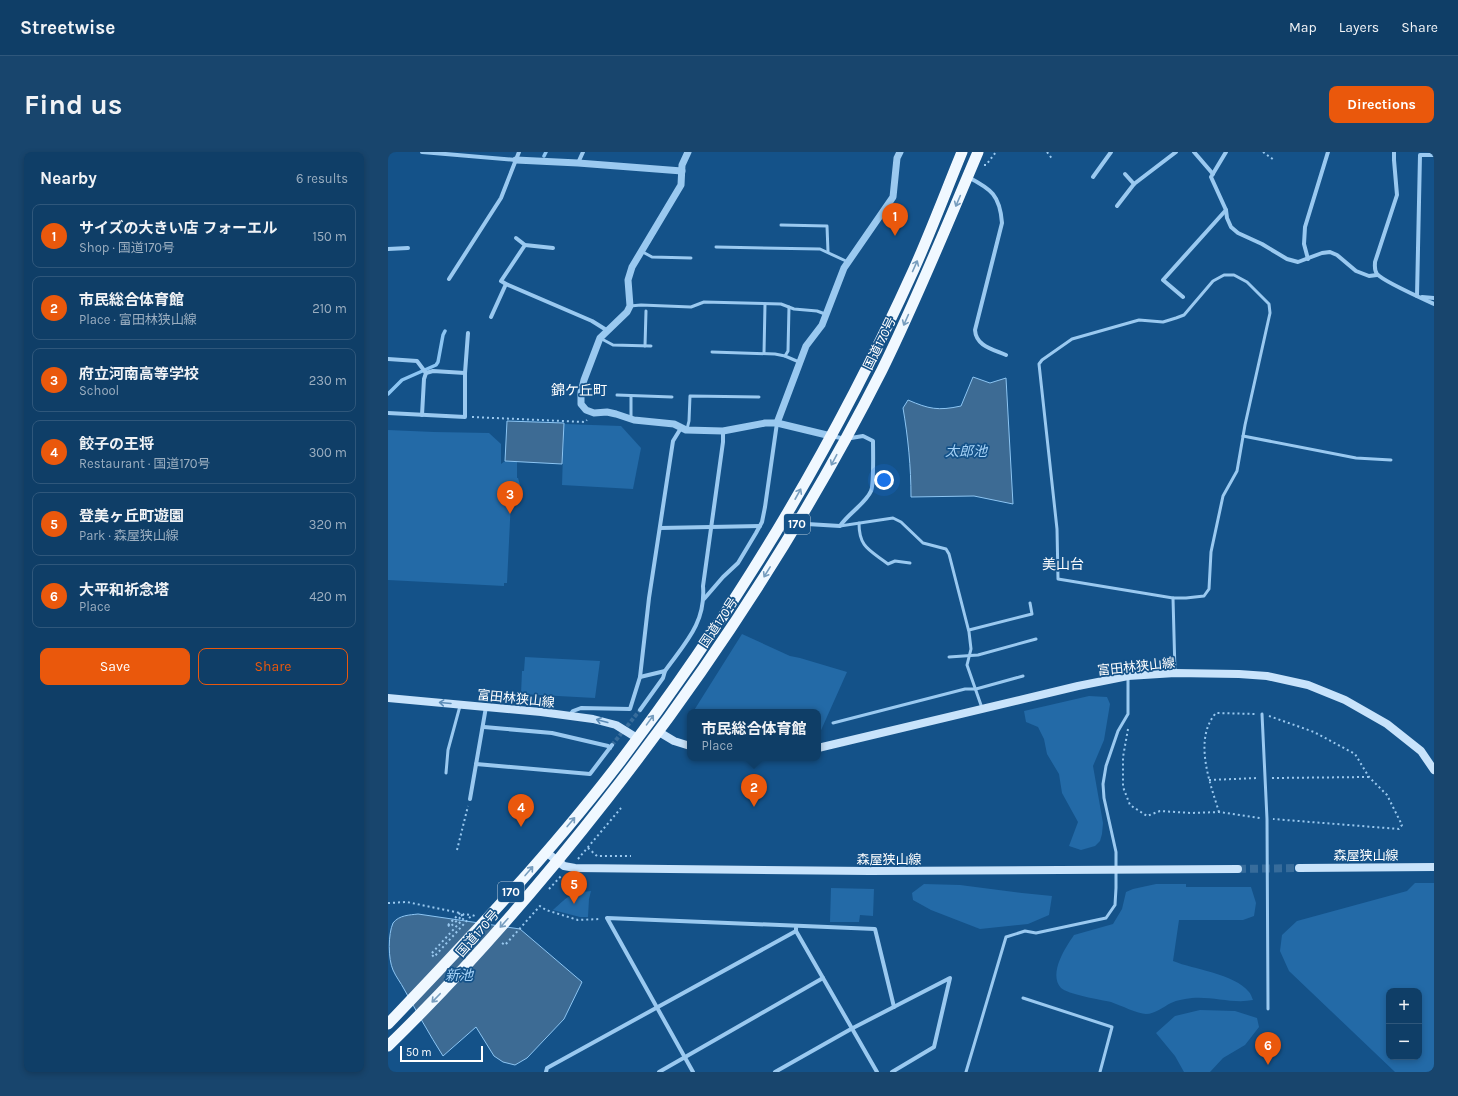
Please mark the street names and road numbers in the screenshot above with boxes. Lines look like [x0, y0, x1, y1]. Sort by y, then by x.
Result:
street label: 国道170号 [860, 314, 899, 372]
road number: 170 [784, 514, 810, 534]
street label: 国道170号 [696, 594, 741, 650]
street label: 富田林狭山線 [1096, 655, 1176, 678]
street label: 富田林狭山線 [476, 687, 556, 710]
street label: 森屋狭山線 [1333, 848, 1399, 863]
street label: 森屋狭山線 [856, 852, 922, 867]
road number: 170 [498, 882, 524, 902]
street label: 国道170号 [453, 907, 502, 960]

